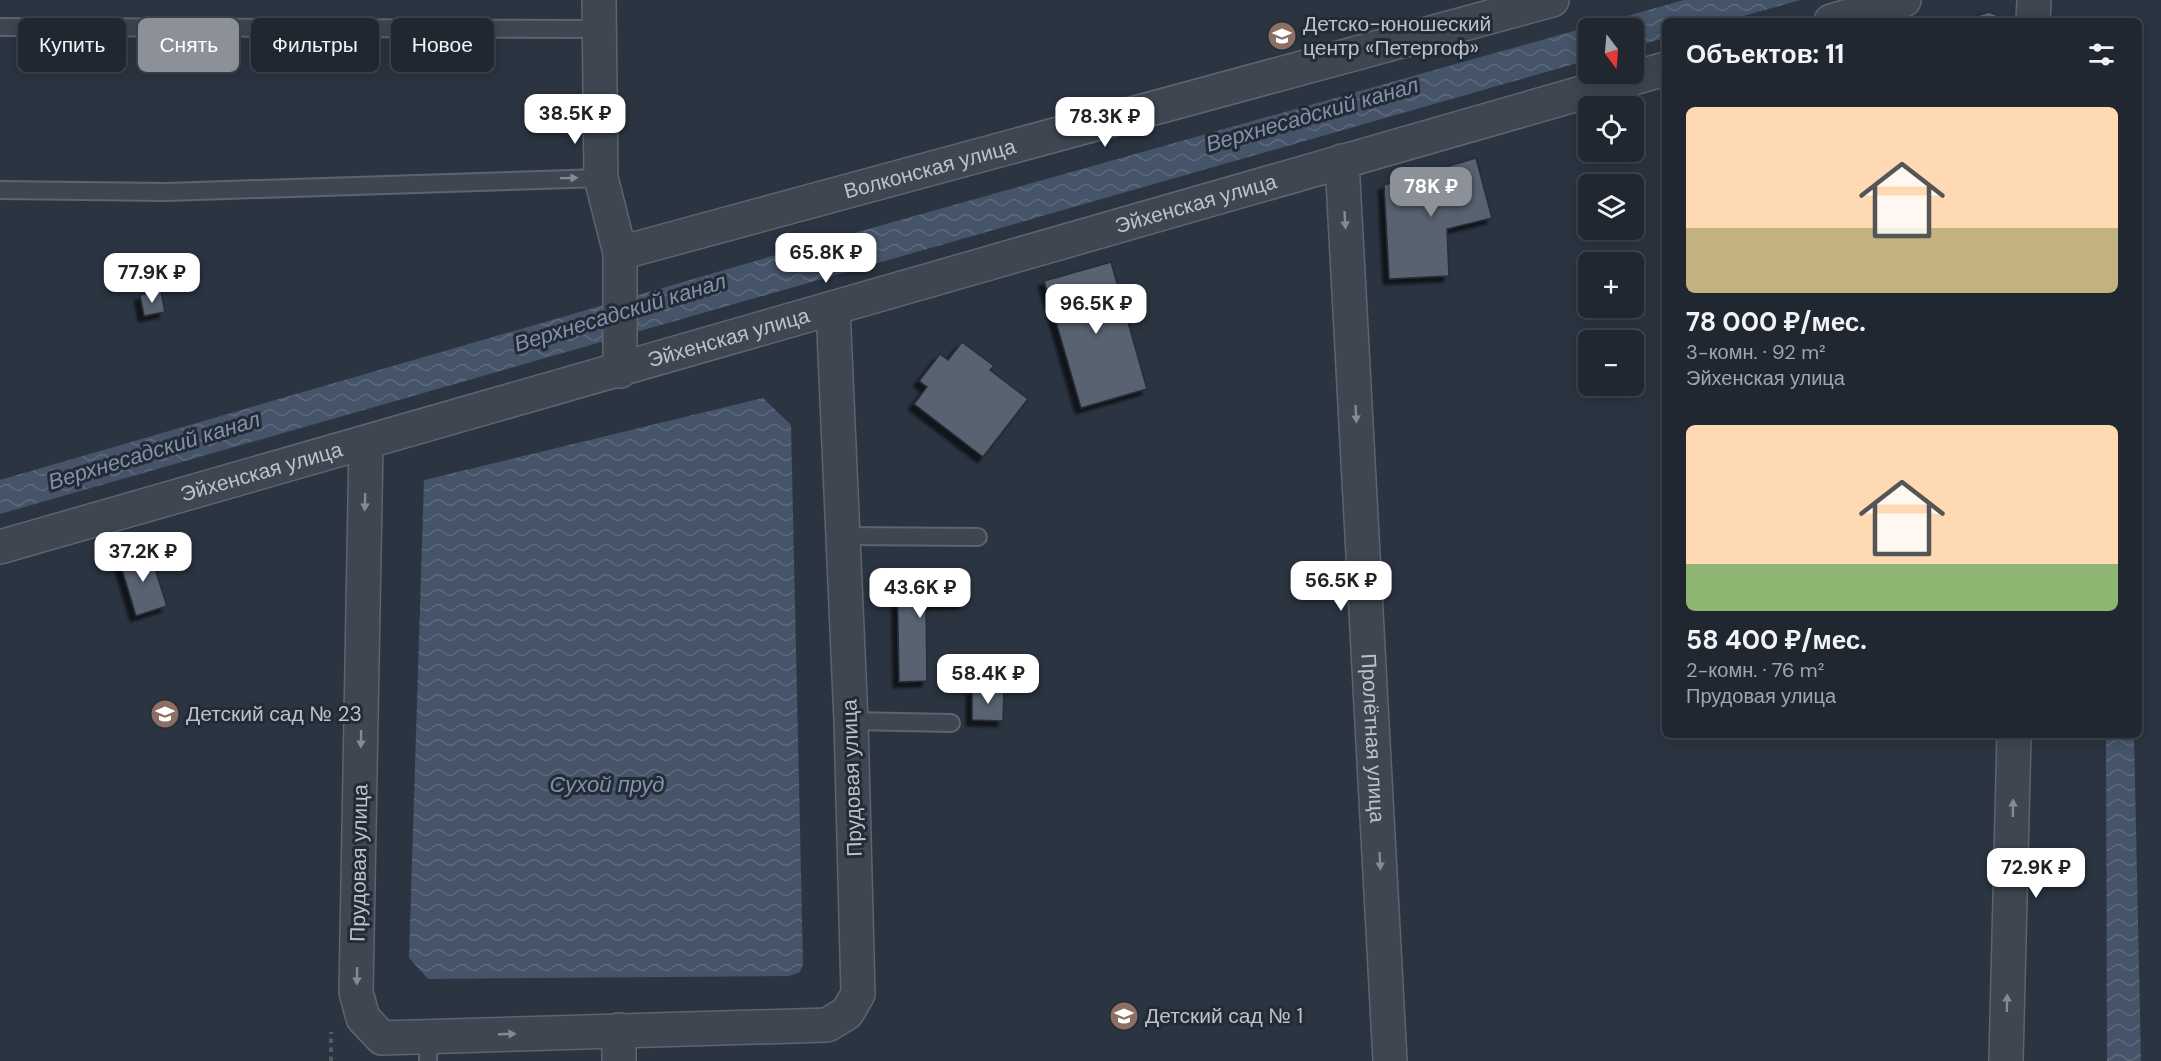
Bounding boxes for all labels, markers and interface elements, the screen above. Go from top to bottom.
place label: Детско-юношеский центр «Петергоф» [1303,10,1491,62]
chip: Купить [18,18,126,72]
chip: Снять [138,18,239,72]
chip: Фильтры [251,18,379,72]
chip: Новое [391,18,494,72]
north arrow [1578,18,1644,84]
map controls [1578,18,1644,396]
school or university icon: Детско-юношеский центр «Петергоф» [1266,20,1298,52]
text: Объектов: 11 [1686,37,1844,71]
icon: filters [2085,38,2118,71]
water label: Верхнесадский канал [1202,70,1422,159]
pin: 38.5K ₽ [520,94,630,145]
button: locate [1578,96,1644,162]
pin: 78.3K ₽ [1050,97,1160,148]
text: 38.5K ₽ [538,100,612,126]
text: 78.3K ₽ [1069,103,1141,129]
street label: Волконская улица [841,132,1019,206]
icon: home [1848,146,1956,254]
street label: Эйхенская улица [1112,167,1280,240]
pin: 78K ₽ [1389,167,1473,218]
text: 78K ₽ [1404,173,1458,199]
one-way arrow [560,174,579,183]
button: layers [1578,174,1644,240]
one-way arrow [1341,210,1350,229]
pin: 65.8K ₽ [771,233,881,284]
text: 65.8K ₽ [789,239,863,265]
button: + [1578,252,1644,318]
pin: 77.9K ₽ [97,253,207,304]
text: 77.9K ₽ [118,259,186,285]
water label: Верхнесадский канал [511,266,730,359]
pin: 96.5K ₽ [1041,284,1151,335]
text: 96.5K ₽ [1059,290,1133,316]
street label: Эйхенская улица [644,301,813,374]
text: 78 000 ₽/мес. [1686,305,1866,339]
button: − [1578,330,1644,396]
text: 3-комн. · 92 m² [1686,339,1826,365]
text: Эйхенская улица [1686,365,1845,391]
water label: Верхнесадский канал [45,404,264,497]
one-way arrow [1351,405,1360,424]
street label: Эйхенская улица [177,435,346,508]
icon: home [1848,464,1956,572]
one-way arrow [360,493,369,512]
pin: 37.2K ₽ [88,532,198,583]
text: 37.2K ₽ [109,538,177,564]
pin: 56.5K ₽ [1286,561,1396,612]
text: 56.5K ₽ [1305,567,1377,593]
pin: 43.6K ₽ [865,568,975,619]
text: 43.6K ₽ [883,574,957,600]
text: 58 400 ₽/мес. [1686,623,1867,657]
street label: Пролётная улица [1354,653,1391,824]
pin: 58.4K ₽ [933,654,1043,705]
text: 2-комн. · 76 m² [1686,657,1824,683]
text: 58.4K ₽ [951,660,1025,686]
text: Прудовая улица [1686,683,1836,709]
school or university icon: Детский сад № 23 [149,698,181,730]
street label: Прудовая улица [835,698,869,857]
place label: Детский сад № 23 [186,700,362,728]
one-way arrow [356,730,365,749]
water label: Сухой пруд [550,770,664,799]
street label: Прудовая улица [344,784,374,942]
one-way arrow [2008,798,2017,817]
pin: 72.9K ₽ [1981,848,2091,899]
one-way arrow [1375,851,1384,870]
text: 72.9K ₽ [2001,854,2071,880]
one-way arrow [352,966,361,985]
one-way arrow [2003,993,2012,1012]
school or university icon: Детский сад № 1 [1108,1000,1140,1032]
place label: Детский сад № 1 [1145,1002,1303,1030]
one-way arrow [497,1030,516,1039]

